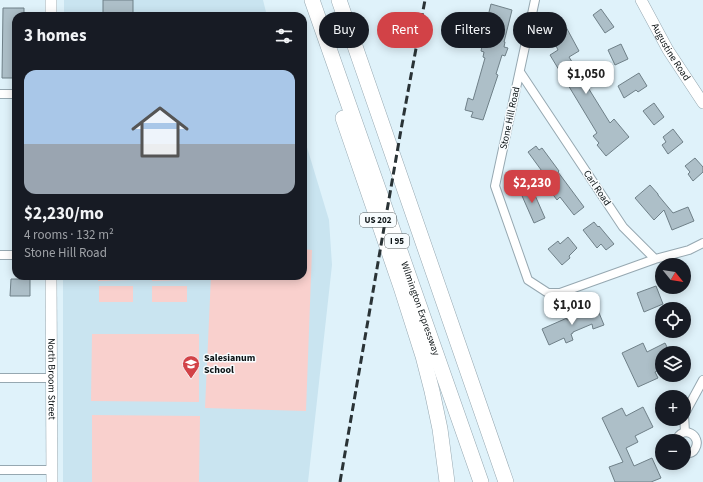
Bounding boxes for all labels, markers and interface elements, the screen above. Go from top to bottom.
chip: Buy [319,12,369,48]
chip: Rent [377,12,433,48]
chip: Filters [441,12,505,48]
chip: New [513,12,567,48]
street label: Augustine Road [648,21,694,84]
text: 3 homes [24,24,86,48]
icon: filters [273,25,295,47]
pin: $1,050 [553,61,619,95]
text: $1,050 [567,65,605,83]
street label: Stone Hill Road [497,85,523,151]
icon: home [124,96,196,168]
street label: Carl Road [580,167,614,209]
pin: $2,230 [499,170,565,204]
text: $2,230 [513,174,551,192]
text: $2,230/mo [24,202,104,226]
road number: US 202 [360,213,396,227]
text: 4 rooms · 132 m² [24,226,114,244]
road number: I 95 [385,234,409,248]
text: Stone Hill Road [24,244,107,262]
north arrow [655,258,691,294]
map controls [655,258,691,470]
street label: Wilmington Expressway [397,260,443,358]
pin: $1,010 [539,292,605,326]
text: $1,010 [553,296,591,314]
button: locate [655,302,691,338]
street label: North Broom Street [44,338,59,421]
button: layers [655,346,691,382]
place label: Salesianum School [204,351,255,377]
school or university icon: Salesianum School [181,354,201,379]
button: + [655,390,691,426]
button: − [655,434,691,470]

